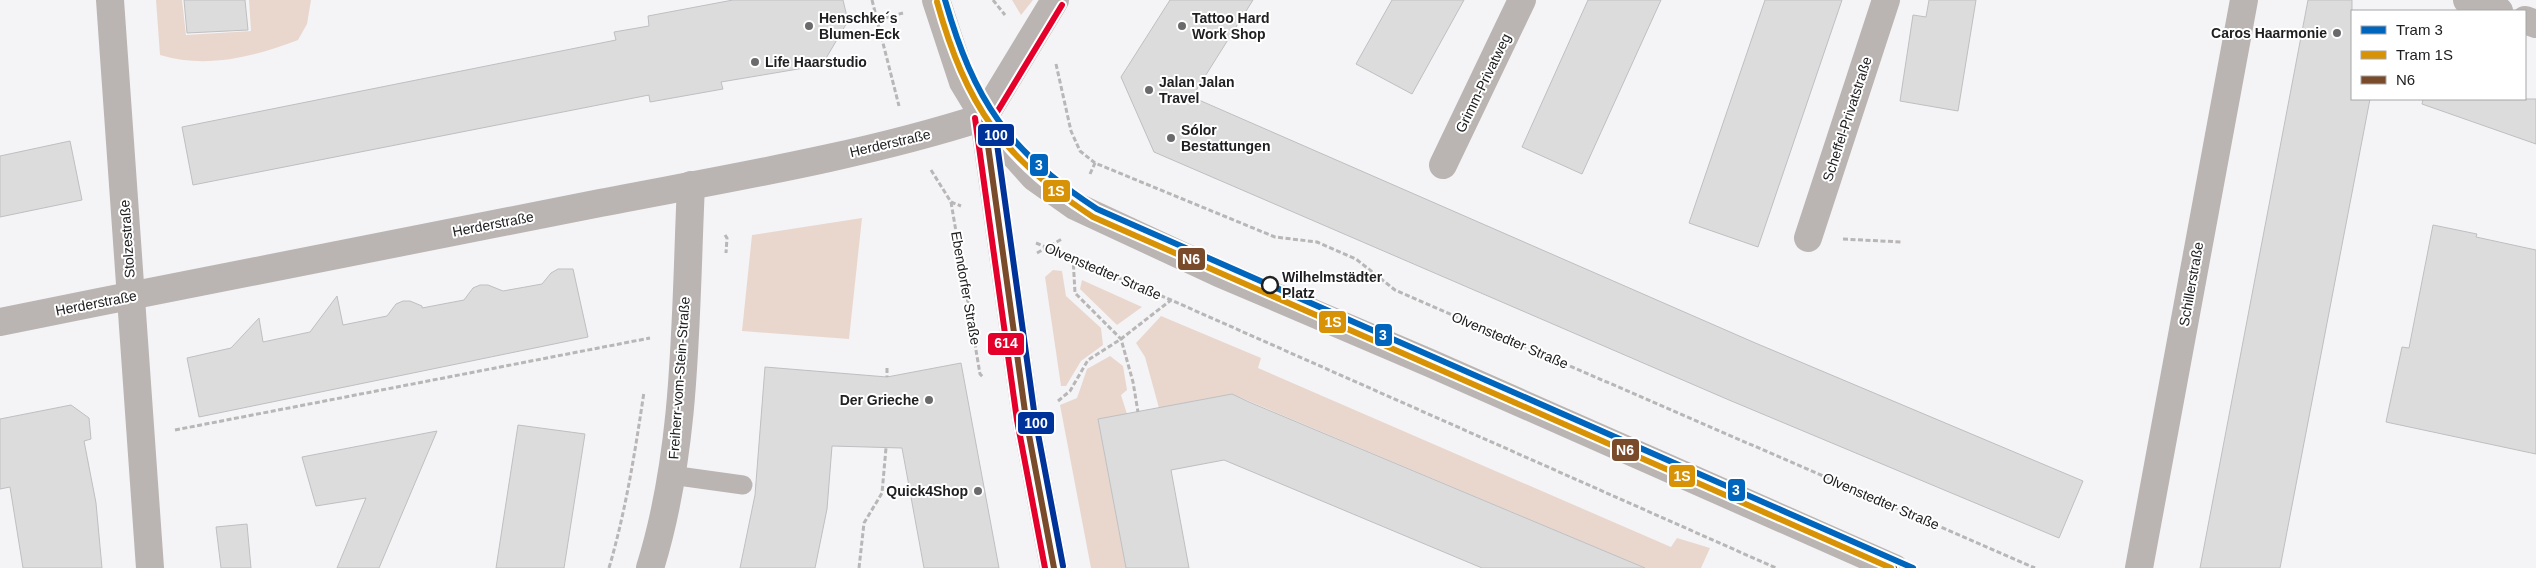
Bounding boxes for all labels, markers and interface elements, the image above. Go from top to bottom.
place label: Henschke´s Blumen-Eck [819,10,900,42]
place label: Tattoo Hard Work Shop [1192,10,1270,42]
legend [2351,10,2526,100]
marker: Henschke´s Blumen-Eck [803,20,815,32]
marker: Tattoo Hard Work Shop [1176,20,1188,32]
text: Tram 3 [2396,21,2443,38]
place label: Caros Haarmonie [2211,25,2327,41]
marker: Caros Haarmonie [2331,27,2343,39]
street label: Grimm-Privatweg [1452,31,1514,135]
text: Tram 1S [2396,46,2453,63]
place label: Life Haarstudio [765,54,867,70]
street label: Scheffel-Privatstraße [1819,54,1875,184]
marker: Life Haarstudio [749,56,761,68]
text: N6 [2396,71,2415,88]
place label: Jalan Jalan Travel [1159,74,1235,106]
marker: Jalan Jalan Travel [1143,84,1155,96]
place label: Sólor Bestattungen [1181,122,1270,154]
line badge: 100 [977,123,1015,147]
street label: Herderstraße [848,126,932,160]
text: 100 [984,127,1008,143]
marker: Sólor Bestattungen [1165,132,1177,144]
line badge: 3 [1029,153,1049,177]
text: 3 [1035,157,1043,173]
line badge: 1S [1042,179,1071,203]
text: 1S [1047,183,1065,199]
street label: Stolzestraße [116,199,138,279]
street label: Herderstraße [451,208,535,240]
street label: Ebendorfer Straße [948,230,984,346]
street label: Olvenstedter Straße [1042,239,1164,303]
street label: Schillerstraße [2176,240,2206,328]
line badge: N6 [1177,247,1206,271]
text: N6 [1182,251,1200,267]
place label: Wilhelmstädter Platz [1282,269,1383,301]
marker: Wilhelmstädter Platz [1261,276,1279,294]
street label: Herderstraße [54,287,138,319]
street label: Freiherr-vom-Stein-Straße [665,296,693,460]
street label: Olvenstedter Straße [1449,308,1571,372]
line badge: 1S [1318,310,1347,334]
text: 1S [1324,314,1342,330]
line badge: 3 [1374,323,1393,347]
text: 3 [1379,327,1387,343]
line badge: 614 [987,332,1025,356]
text: 614 [994,335,1018,351]
place label: Der Grieche [840,392,919,408]
marker: Der Grieche [923,394,935,406]
line badge: 100 [1017,411,1055,435]
text: 100 [1024,415,1048,431]
line badge: N6 [1611,438,1640,462]
text: N6 [1616,442,1634,458]
line badge: 1S [1668,464,1696,488]
text: 1S [1673,468,1691,484]
street label: Olvenstedter Straße [1820,469,1942,533]
line badge: 3 [1727,478,1746,502]
text: 3 [1732,482,1740,498]
place label: Quick4Shop [886,483,968,499]
marker: Quick4Shop [972,485,984,497]

